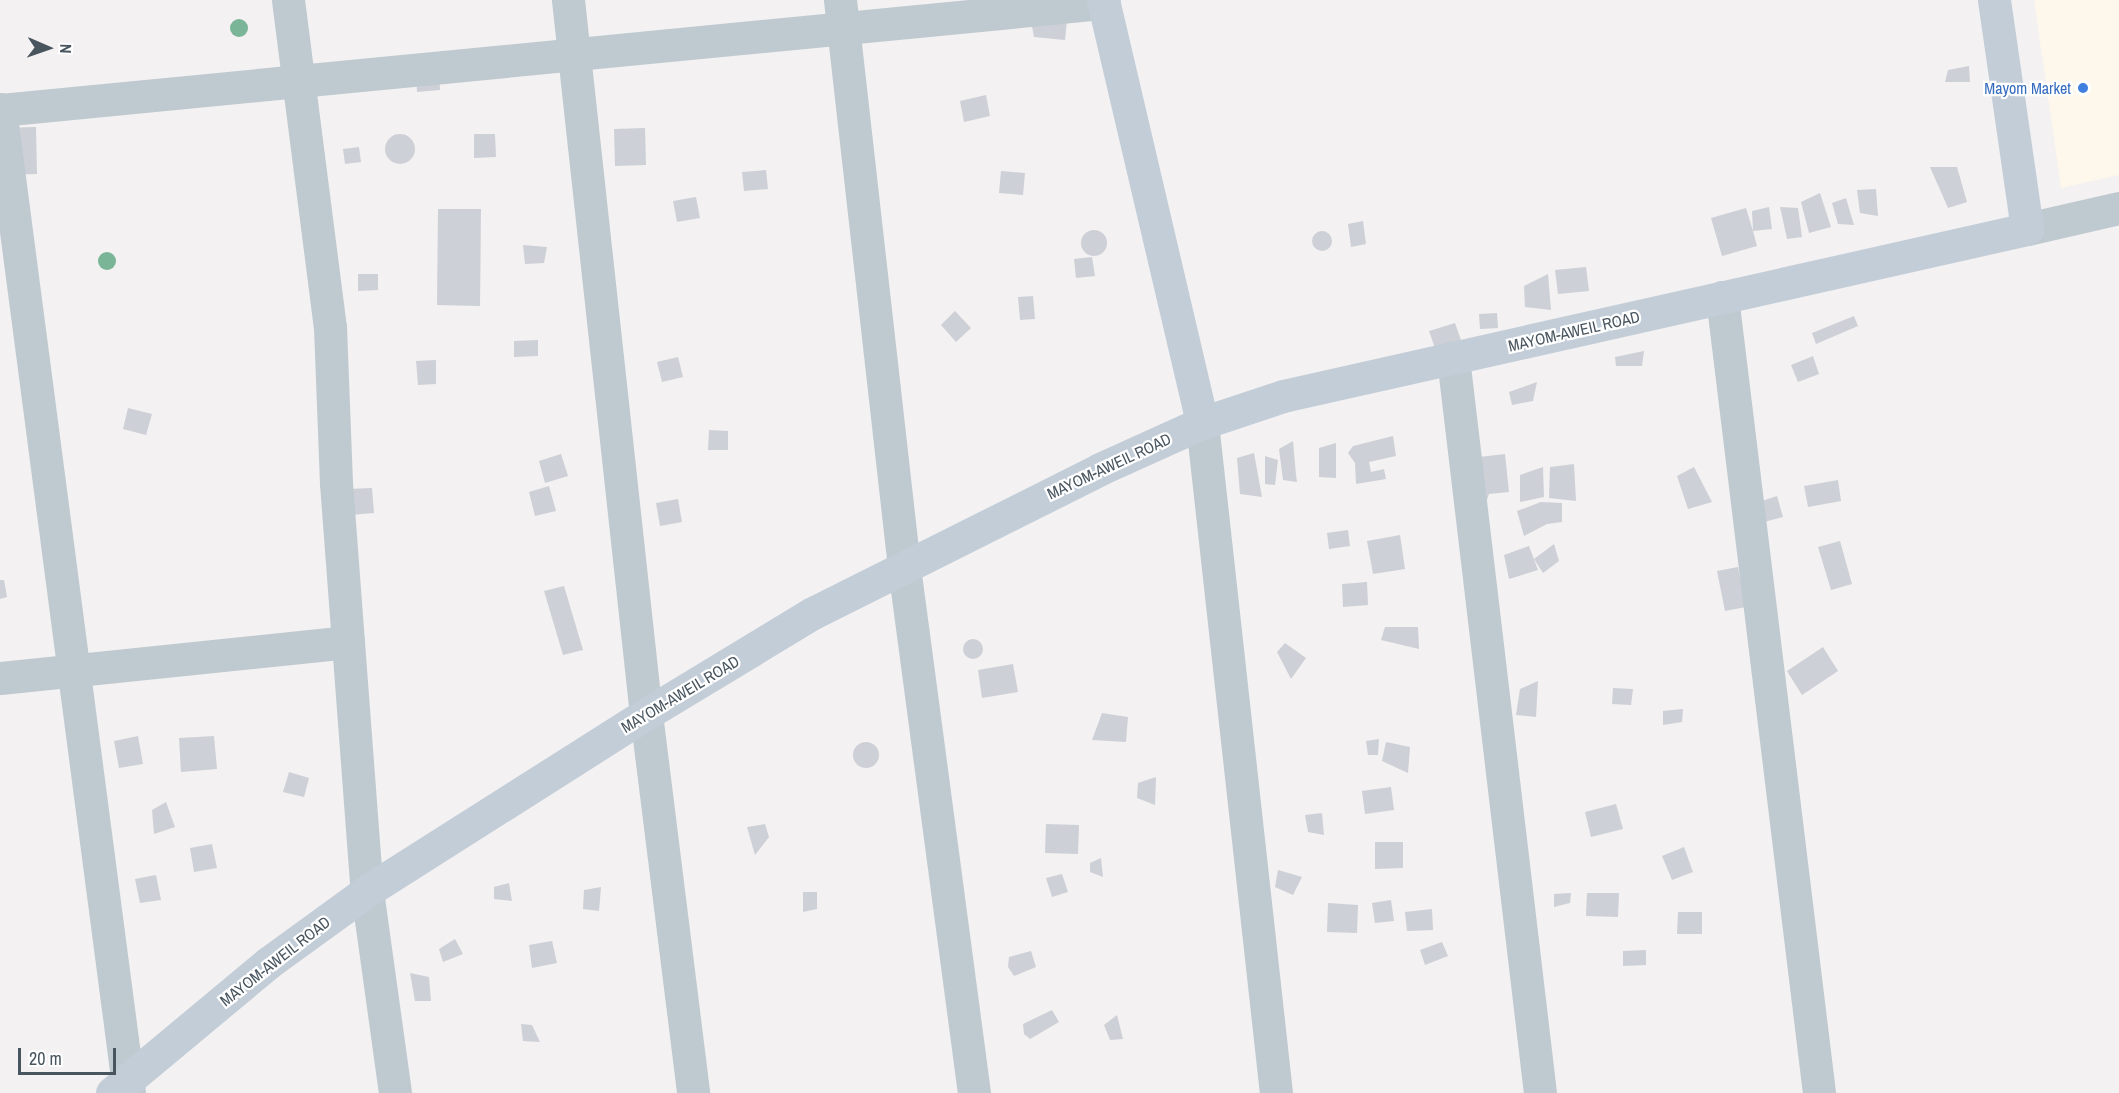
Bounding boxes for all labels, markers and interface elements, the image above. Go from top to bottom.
north arrow [18,18,78,78]
text: N [55,43,77,54]
place label: Mayom Market [1984,78,2071,98]
marker: Mayom Market [2076,81,2090,95]
street label: MAYOM-AWEIL ROAD [1506,306,1642,356]
street label: MAYOM-AWEIL ROAD [1044,429,1174,503]
street label: MAYOM-AWEIL ROAD [617,651,743,737]
street label: MAYOM-AWEIL ROAD [216,912,334,1010]
scale bar [21,1036,118,1074]
text: 20 m [29,1046,62,1071]

